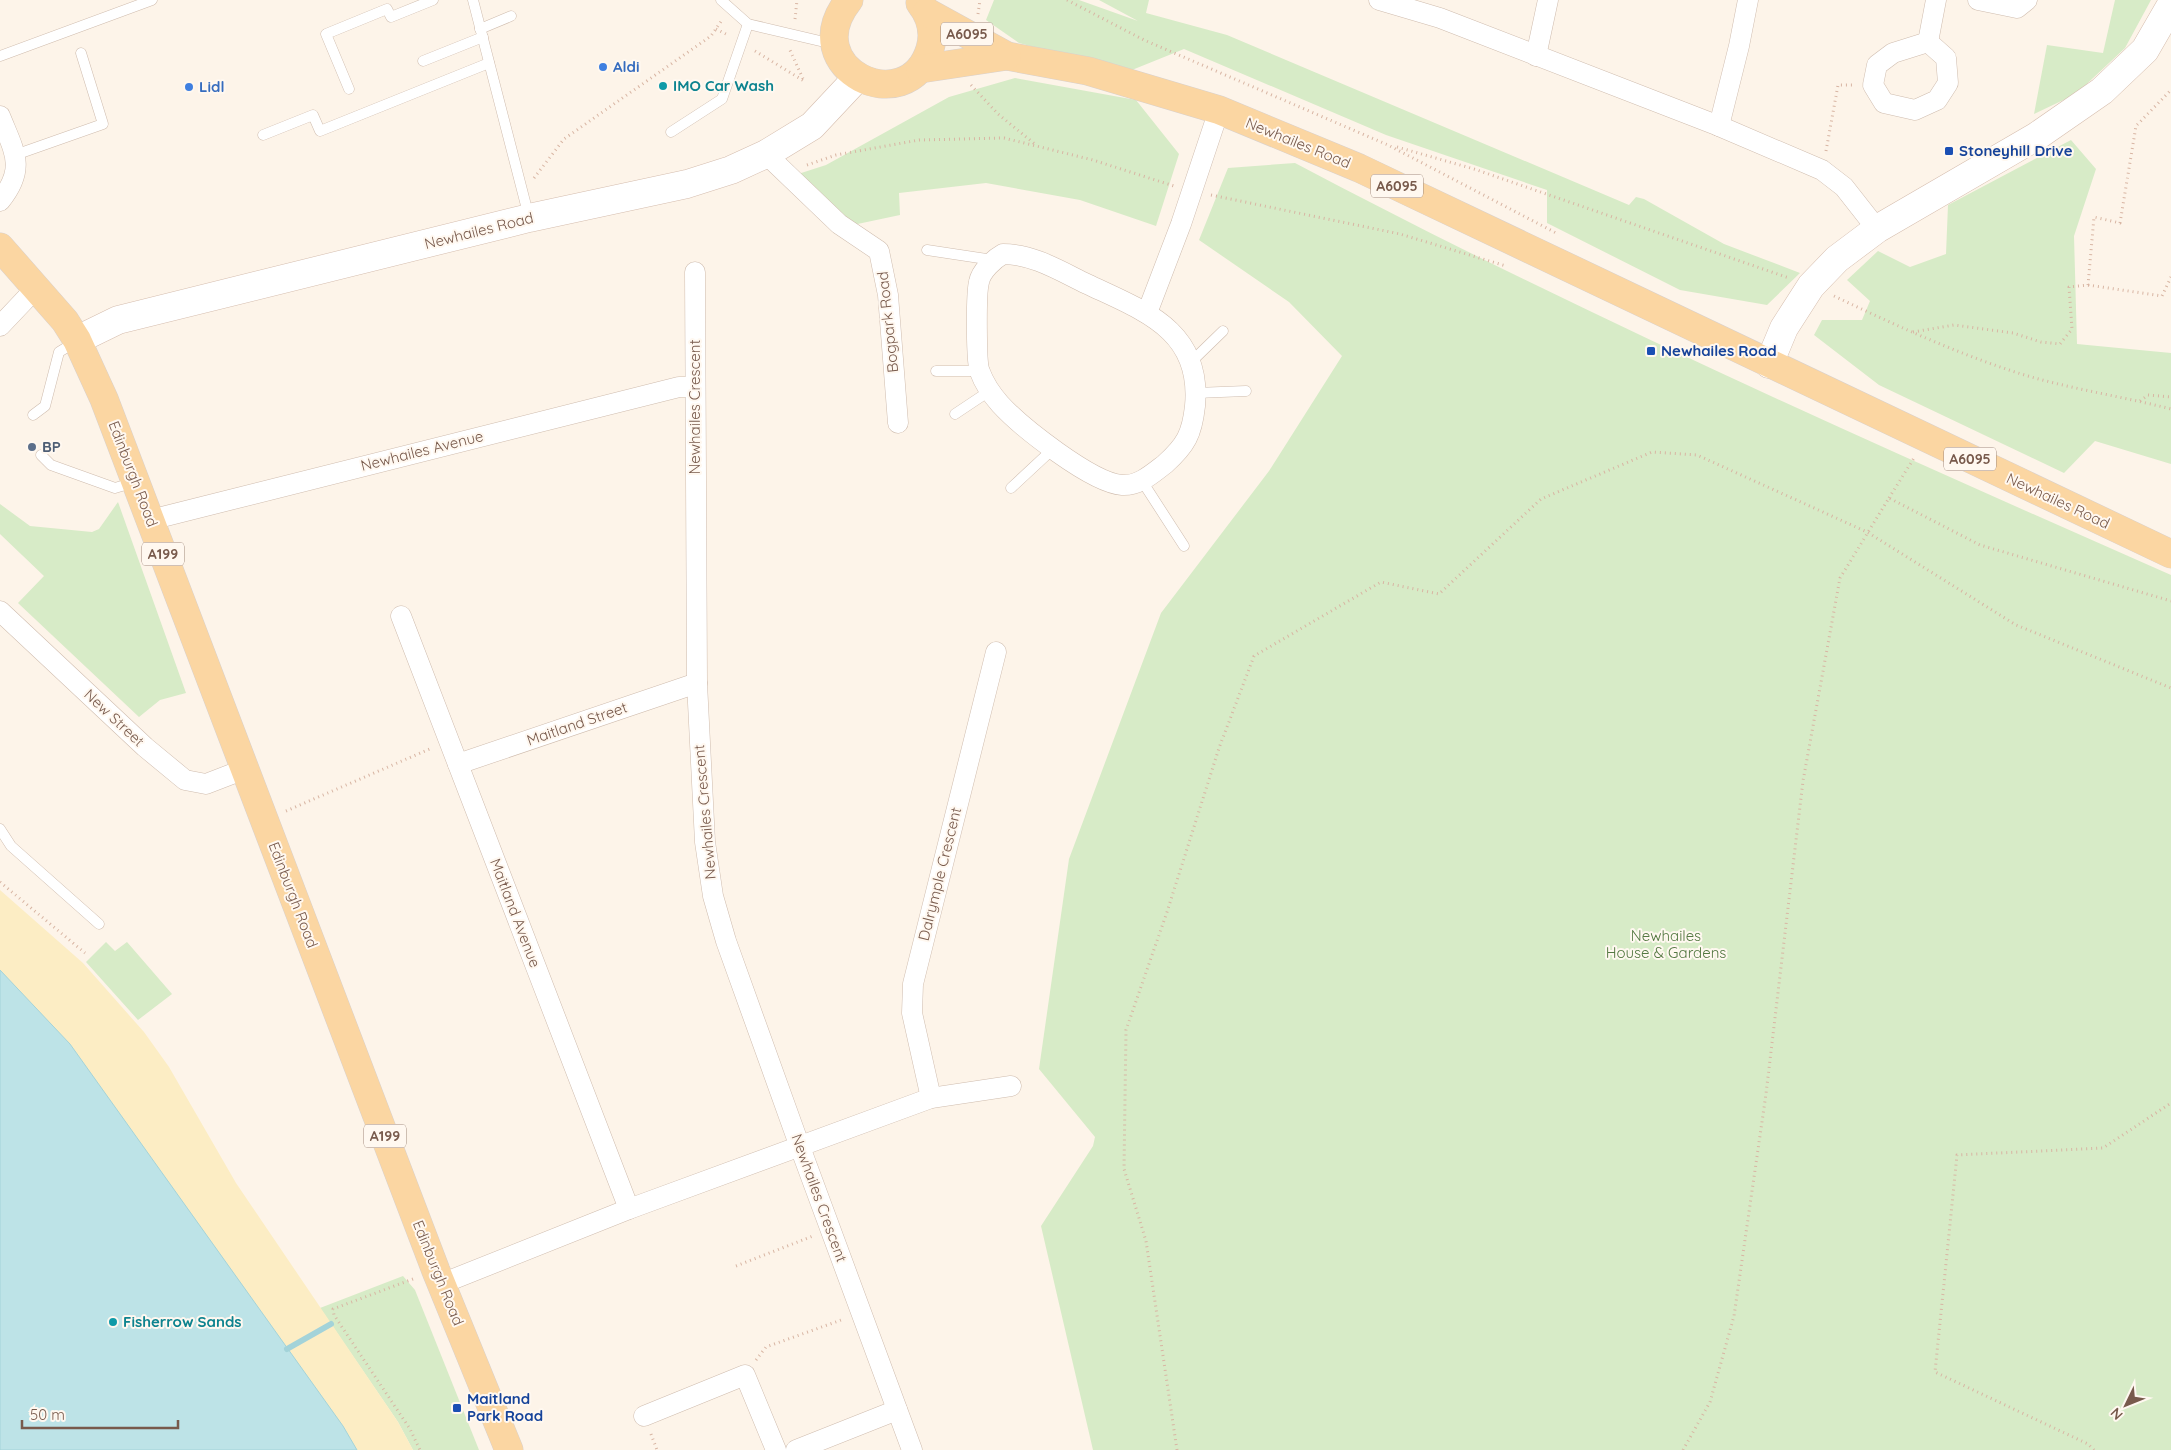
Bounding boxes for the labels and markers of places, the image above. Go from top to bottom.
place label: Aldi [613,57,639,76]
marker: Aldi [597,61,609,73]
place label: IMO Car Wash [673,76,774,95]
place label: Lidl [199,77,224,96]
marker: IMO Car Wash [657,80,669,92]
marker: Lidl [183,81,195,93]
place label: Stoneyhill Drive [1959,141,2073,160]
marker: Stoneyhill Drive [1943,145,1955,157]
place label: Newhailes Road [1661,341,1777,360]
marker: Newhailes Road [1645,345,1657,357]
place label: BP [42,437,61,456]
marker: BP [26,441,38,453]
place label: Fisherrow Sands [123,1312,242,1331]
marker: Fisherrow Sands [107,1316,119,1328]
place label: Maitland Park Road [467,1389,543,1425]
marker: Maitland Park Road [451,1402,463,1414]

